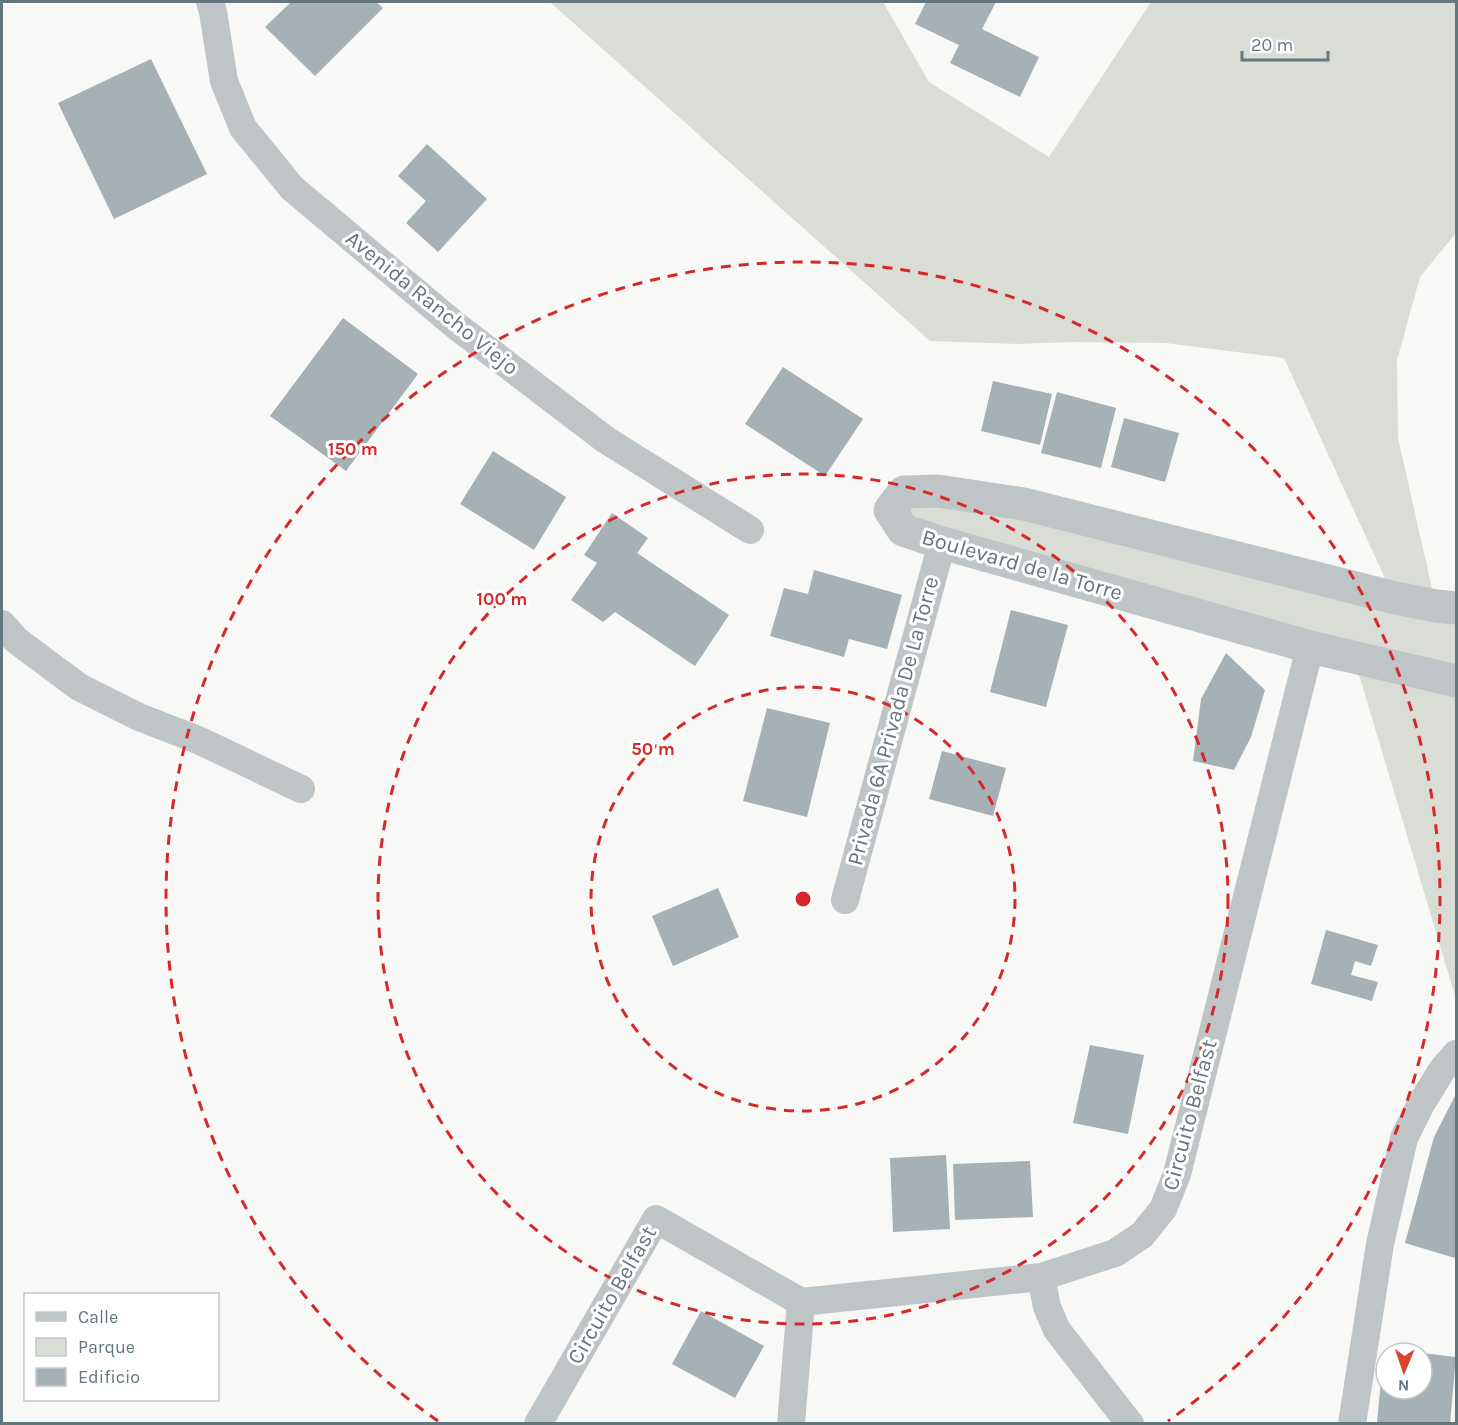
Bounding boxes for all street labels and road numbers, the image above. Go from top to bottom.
street label: Avenida Rancho Viejo [340,225,524,381]
street label: Boulevard de la Torre [919,524,1125,606]
street label: Privada 6A Privada De La Torre [842,574,944,868]
street label: Circuito Belfast [1157,1037,1223,1193]
street label: Circuito Belfast [562,1221,662,1369]

